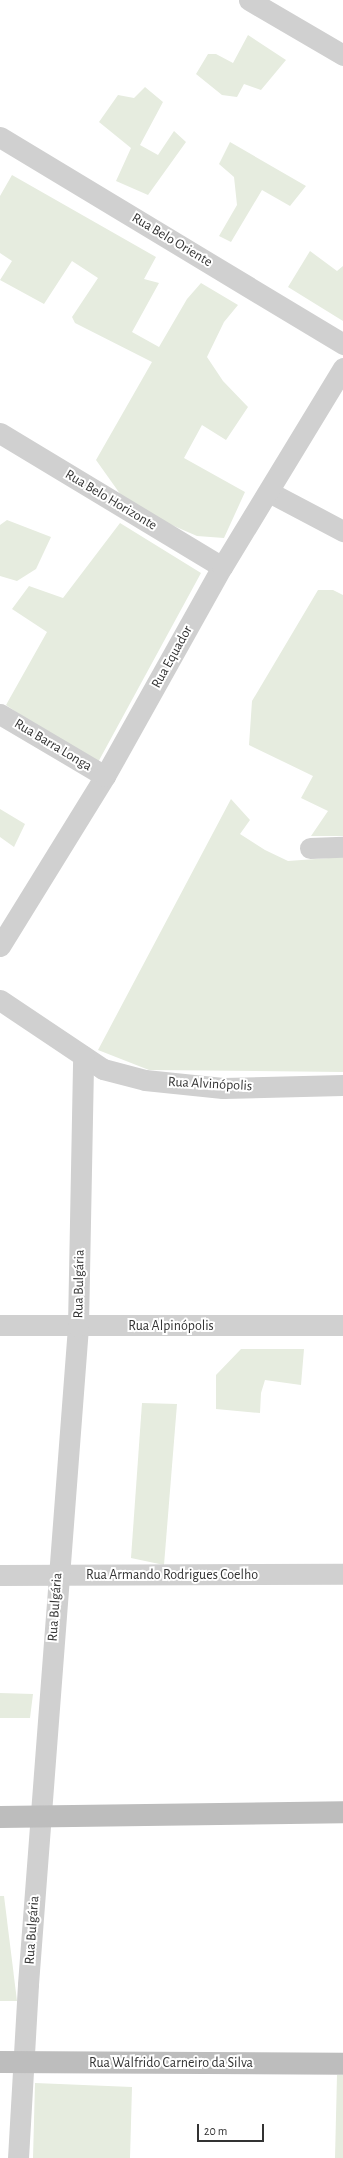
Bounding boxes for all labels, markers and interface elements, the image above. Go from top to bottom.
street label: Rua Belo Oriente [129,209,215,271]
street label: Rua Belo Horizonte [62,466,160,534]
street label: Rua Equador [148,623,196,691]
street label: Rua Barra Longa [11,715,95,775]
street label: Rua Alvinópolis [167,1073,253,1095]
street label: Rua Bulgária [70,1249,88,1319]
street label: Rua Alpinópolis [128,1318,214,1334]
street label: Rua Armando Rodrigues Coelho [86,1567,258,1583]
street label: Rua Bulgária [44,1572,66,1642]
street label: Rua Bulgária [21,1895,43,1965]
street label: Rua Walfrido Carneiro da Silva [89,2055,253,2071]
scale bar [199,2116,266,2142]
text: 20 m [204,2125,227,2137]

